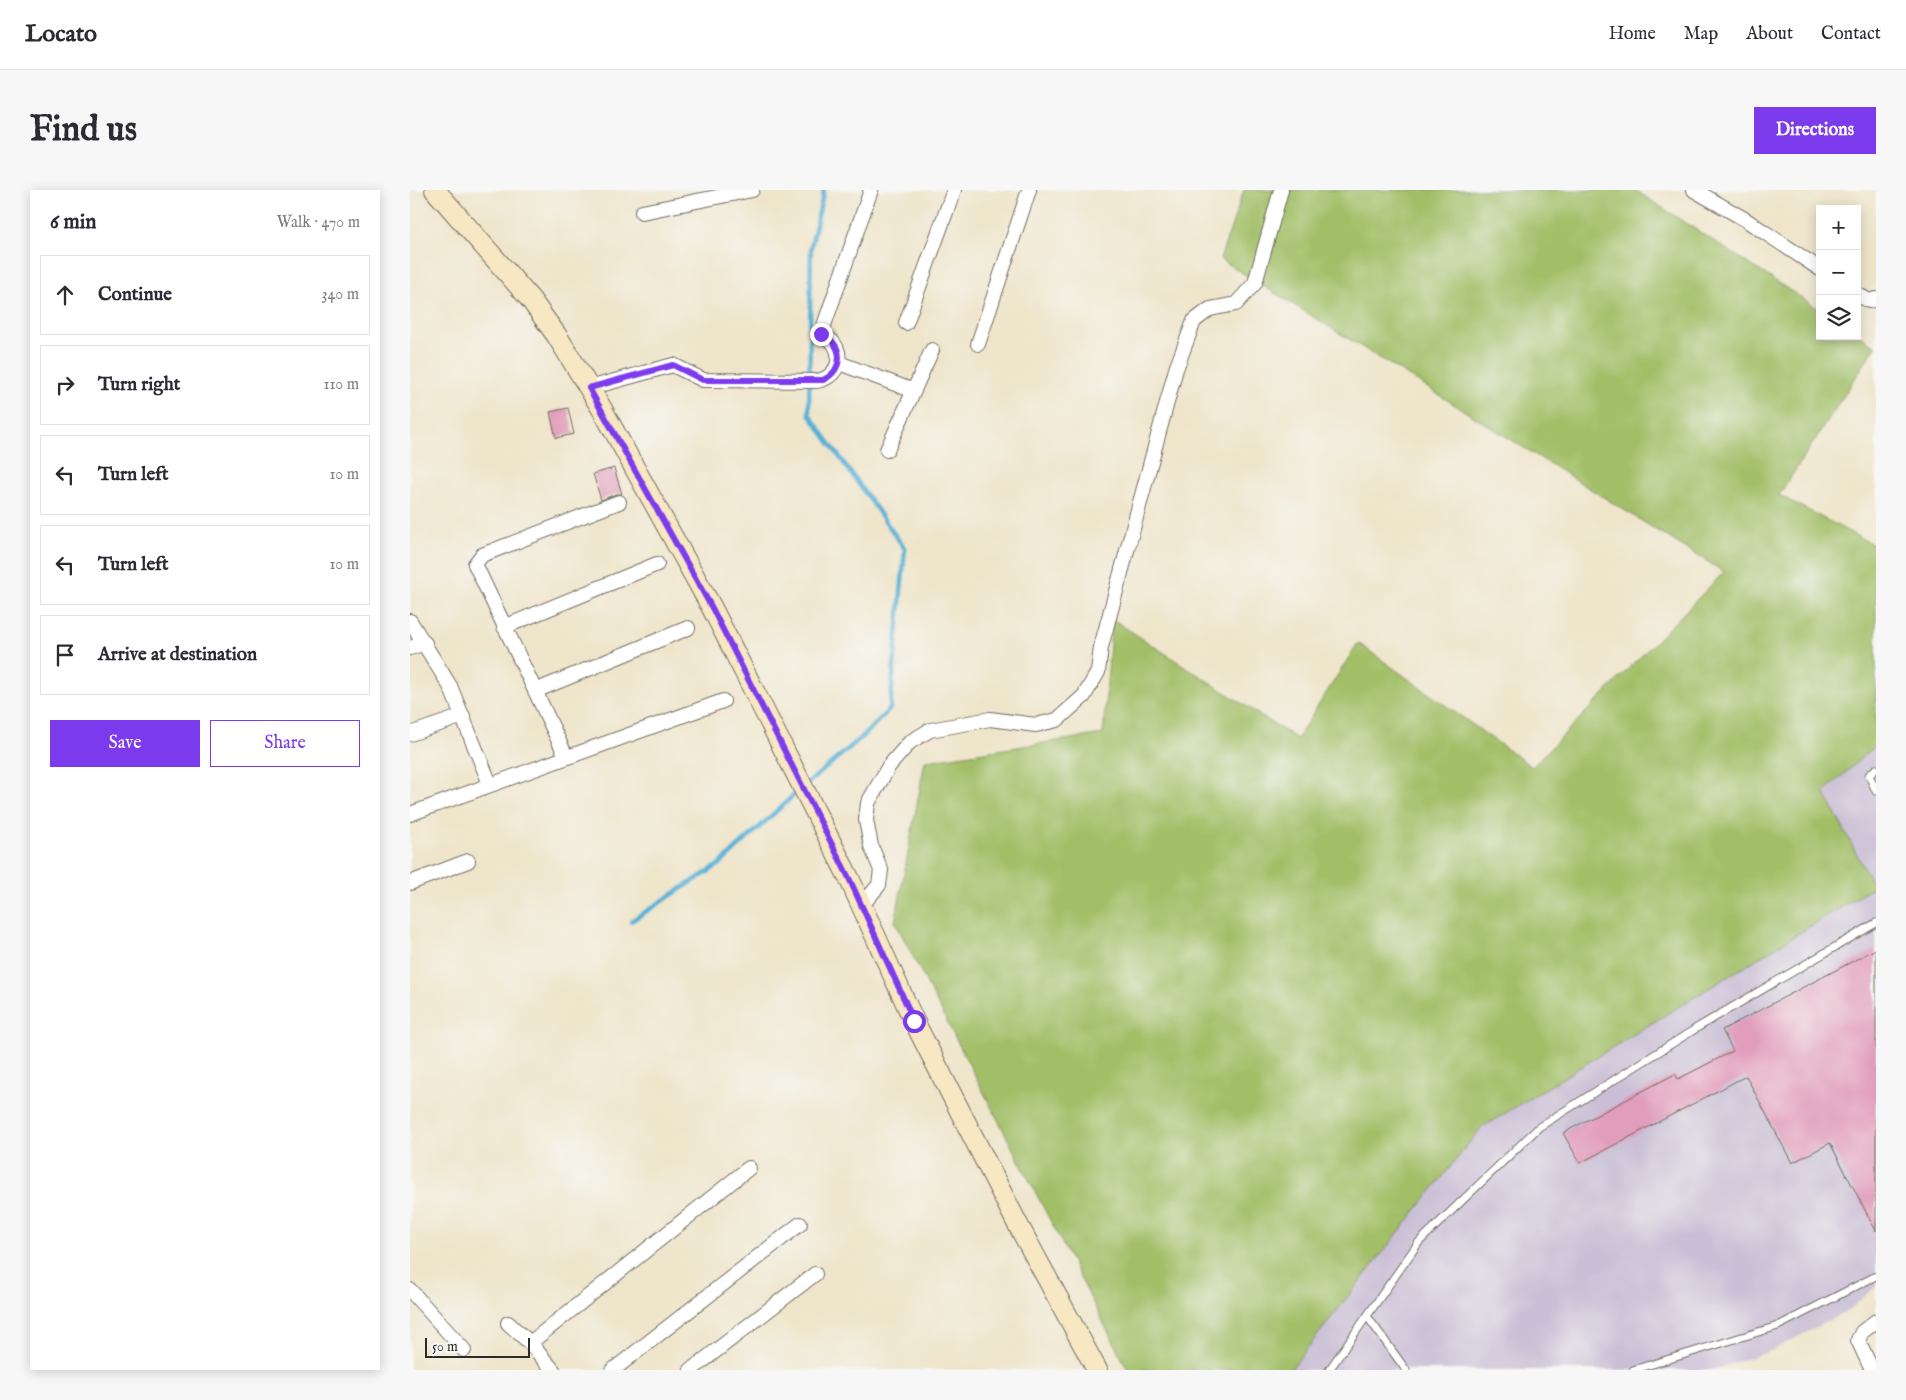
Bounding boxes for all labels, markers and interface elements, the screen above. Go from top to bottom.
text: Locato [25,19,97,50]
text: Home [1609,23,1656,46]
text: Map [1684,23,1718,46]
text: About [1746,23,1793,46]
text: Contact [1821,23,1881,46]
button: Directions [1754,107,1876,154]
text: Find us [30,108,137,153]
map controls [1816,205,1861,340]
button: + [1816,205,1861,250]
text: 6 min [50,209,96,236]
text: Walk · 470 m [277,213,360,233]
button: − [1816,250,1861,295]
icon: ahead [51,281,79,309]
text: Continue [98,283,172,307]
text: 340 m [321,285,359,305]
button: layers [1816,295,1861,340]
route end [810,323,833,346]
icon: right [51,371,79,399]
text: Turn right [98,373,180,397]
text: 110 m [323,375,359,395]
icon: left [51,461,79,489]
text: Turn left [98,463,169,487]
text: 10 m [329,465,359,485]
icon: left [51,551,79,579]
text: Turn left [98,553,169,577]
text: 10 m [329,555,359,575]
icon: arrive [51,641,79,669]
text: Arrive at destination [98,643,257,667]
button: Save [50,720,200,767]
button: Share [210,720,360,767]
route start [903,1010,926,1033]
scale bar [425,1335,530,1358]
text: 50 m [432,1338,458,1356]

